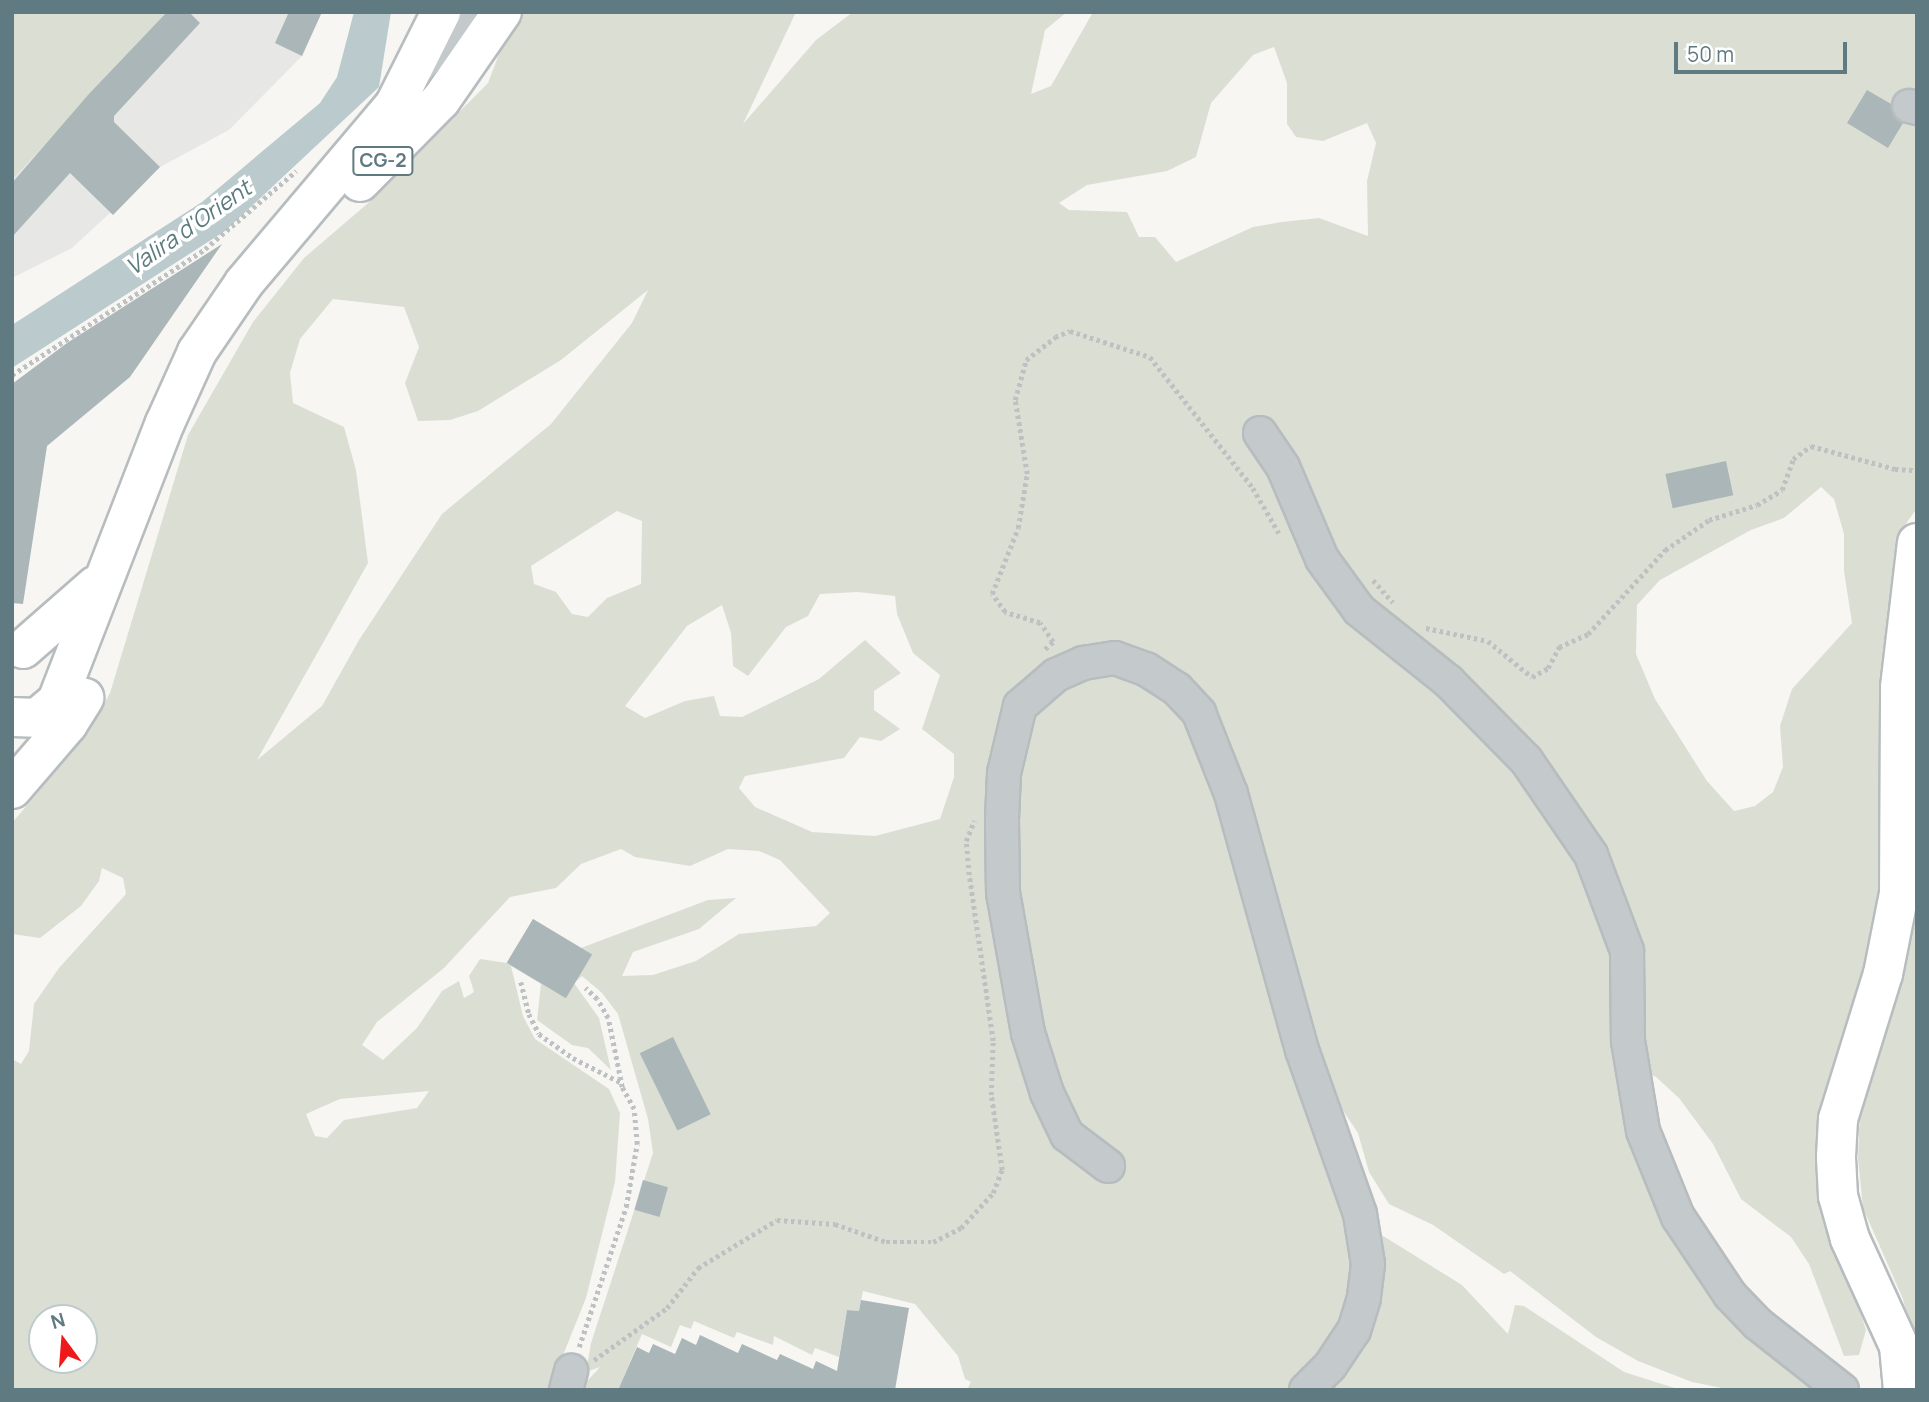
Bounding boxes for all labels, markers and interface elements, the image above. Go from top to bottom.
scale bar [1677,28,1850,72]
text: 50 m [1687,40,1734,68]
road number: CG-2 [352,146,414,176]
water label: Valira d'Orient [120,174,256,280]
north arrow [28,1304,98,1374]
text: N [48,1306,68,1335]

